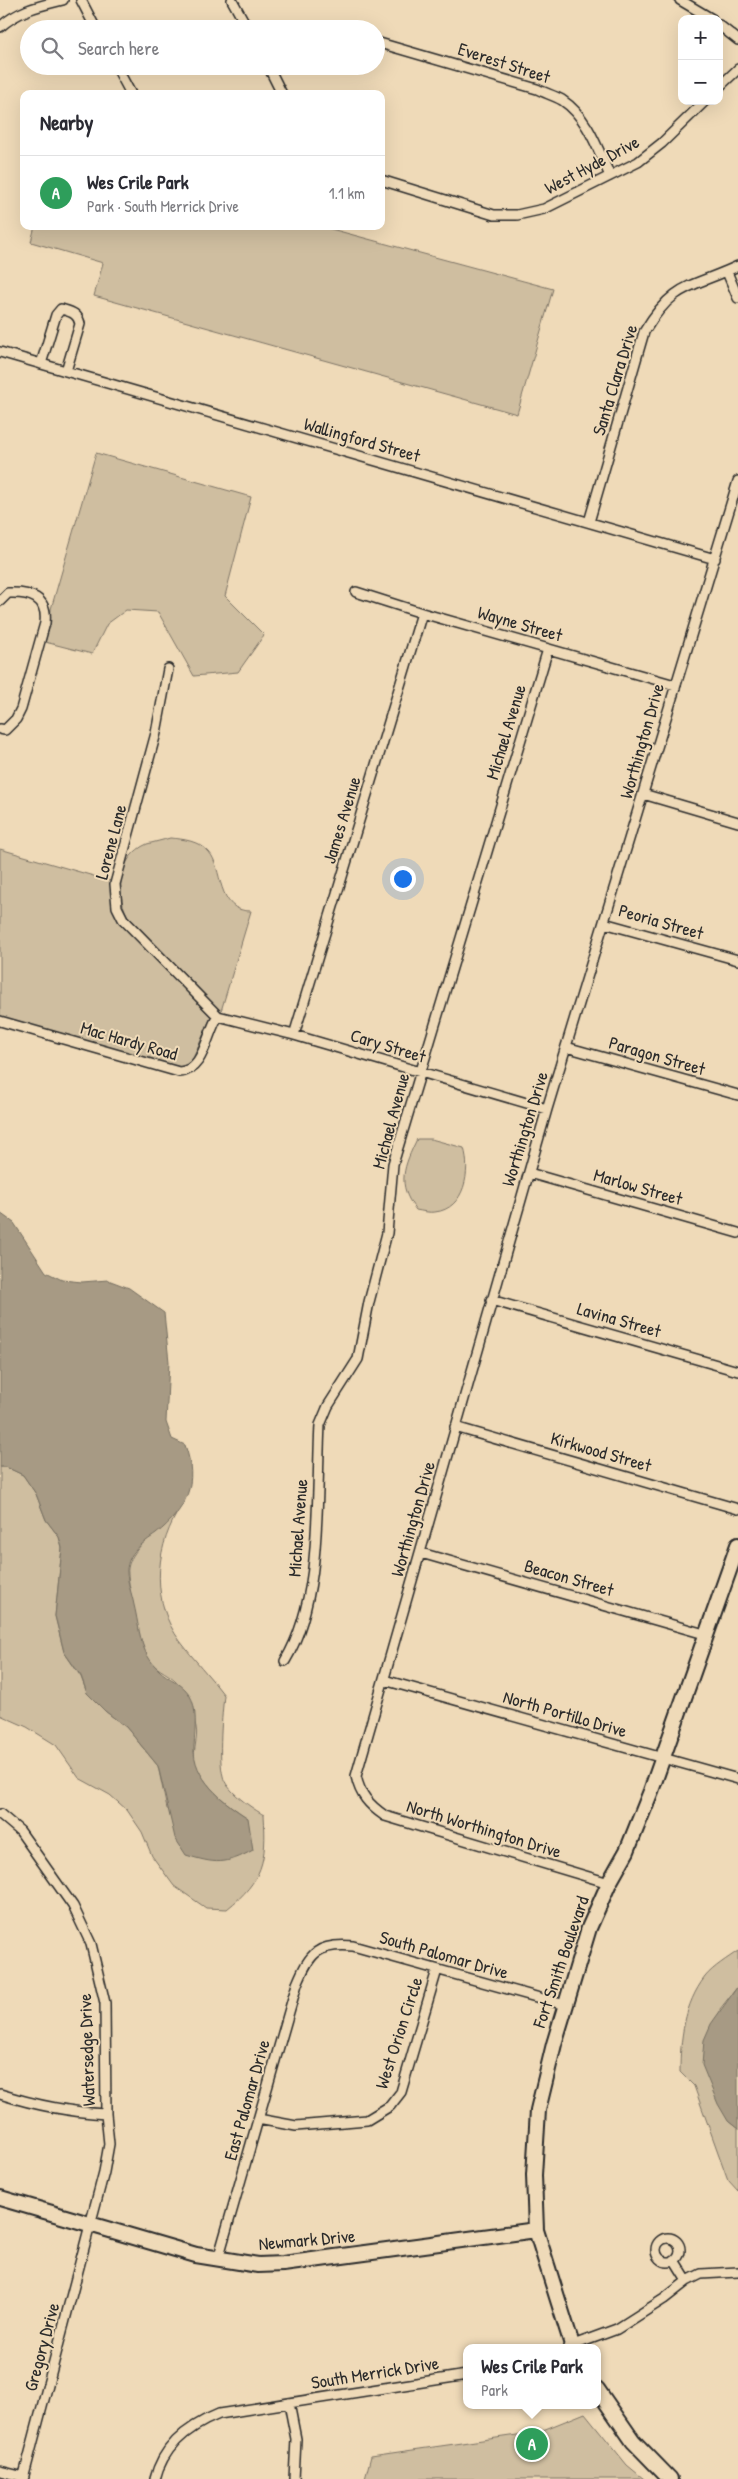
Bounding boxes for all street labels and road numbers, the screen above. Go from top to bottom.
street label: Everest Street [455,36,554,89]
street label: West Hyde Drive [540,129,643,200]
street label: Santa Clara Drive [586,321,643,438]
street label: Wallingford Street [301,411,424,468]
street label: Wayne Street [475,599,566,648]
street label: Worthington Drive [613,680,670,801]
street label: Michael Avenue [479,681,532,782]
street label: James Avenue [316,773,367,866]
street label: Lorene Lane [89,802,132,882]
street label: Peoria Street [616,897,707,946]
street label: Mac Hardy Road [78,1015,180,1066]
street label: Cary Street [347,1022,430,1069]
street label: Paragon Street [606,1030,709,1081]
street label: Worthington Drive [495,1068,554,1189]
street label: Michael Avenue [366,1070,415,1171]
street label: Marlow Street [591,1162,686,1211]
street label: Lavina Street [574,1296,665,1344]
street label: Kirkwood Street [548,1425,655,1478]
street label: Worthington Drive [384,1458,441,1579]
street label: Michael Avenue [282,1478,313,1578]
street label: Beacon Street [522,1553,617,1602]
street label: North Portillo Drive [500,1684,630,1743]
street label: North Worthington Drive [404,1793,565,1864]
street label: Fort Smith Boulevard [526,1893,595,2032]
street label: South Palomar Drive [377,1924,511,1985]
street label: West Orion Circle [369,1974,428,2092]
street label: Watersedge Drive [72,1993,101,2107]
street label: East Palomar Drive [217,2037,276,2163]
street label: Newmark Drive [258,2223,356,2256]
street label: Gregory Drive [18,2300,65,2394]
street label: South Merrick Drive [309,2350,441,2395]

